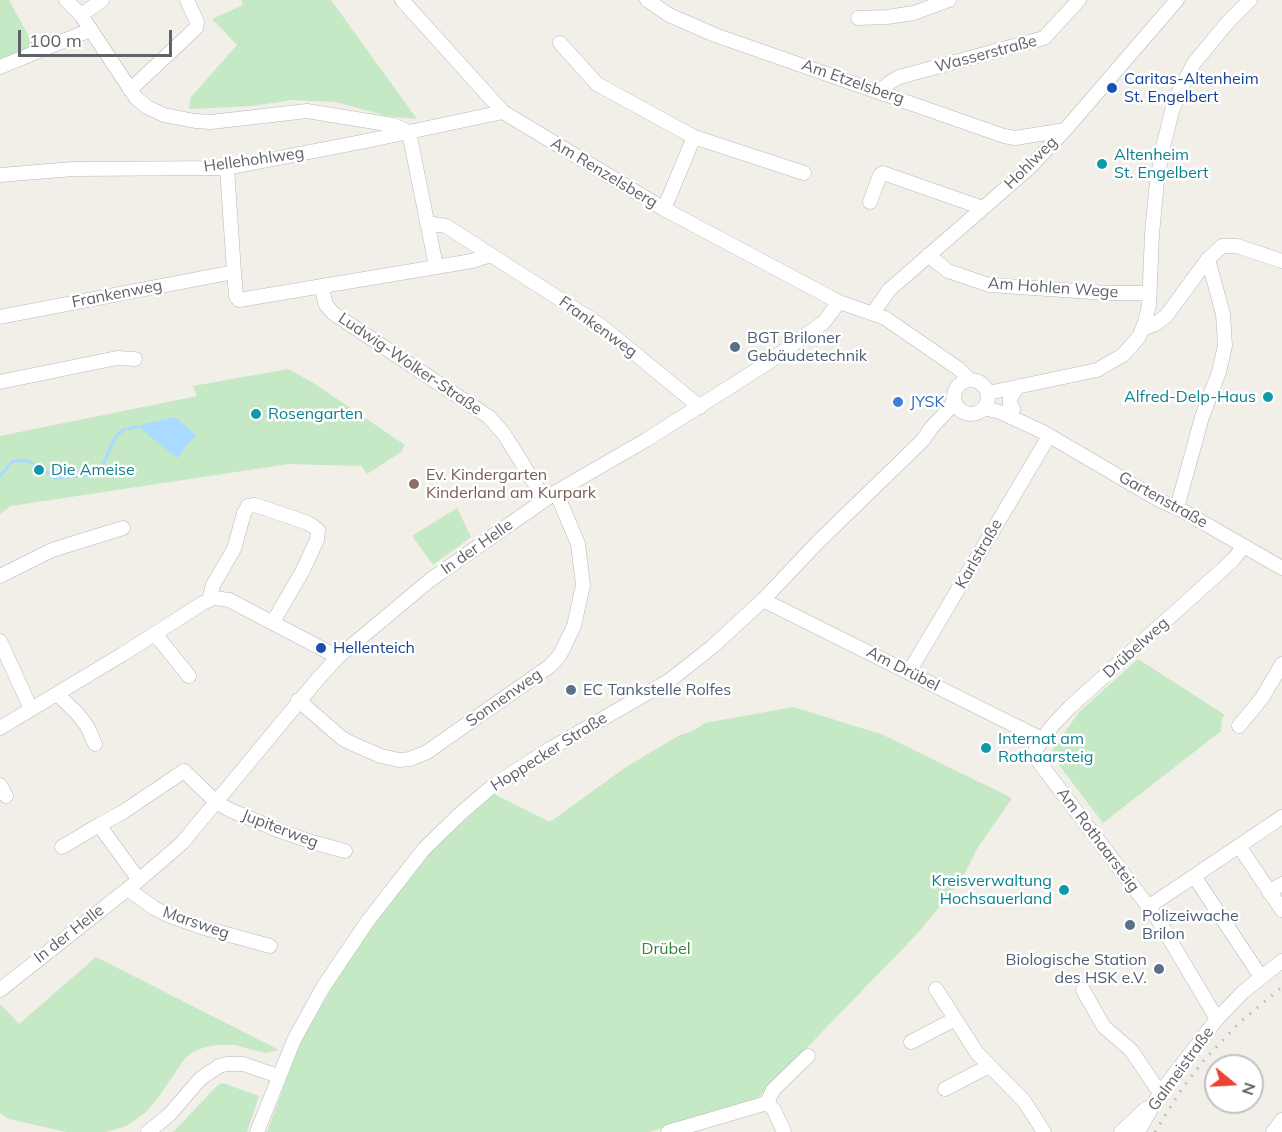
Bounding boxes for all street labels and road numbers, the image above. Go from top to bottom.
street label: Wasserstraße [933,31,1039,77]
street label: Am Etzelsberg [799,55,907,109]
street label: Hohlweg [1001,133,1061,193]
street label: Am Renzelsberg [547,134,661,212]
street label: Hellehohlweg [203,143,305,177]
street label: Am Hohlen Wege [987,274,1119,302]
street label: Frankenweg [70,276,164,312]
street label: Frankenweg [555,292,641,362]
street label: Ludwig-Wolker-Straße [335,309,485,419]
street label: Gartenstraße [1115,468,1211,532]
street label: In der Helle [437,515,517,579]
street label: Karlstraße [951,516,1007,592]
street label: Drübelweg [1099,614,1173,682]
street label: Am Drübel [863,642,943,696]
street label: Sonnenweg [462,665,546,731]
street label: Hoppecker Straße [487,708,611,796]
street label: Am Rothaarsteig [1053,784,1143,896]
street label: Jupiterweg [239,806,321,852]
street label: In der Helle [30,901,108,967]
street label: Marsweg [160,903,232,943]
street label: Galmeistraße [1144,1023,1218,1115]

